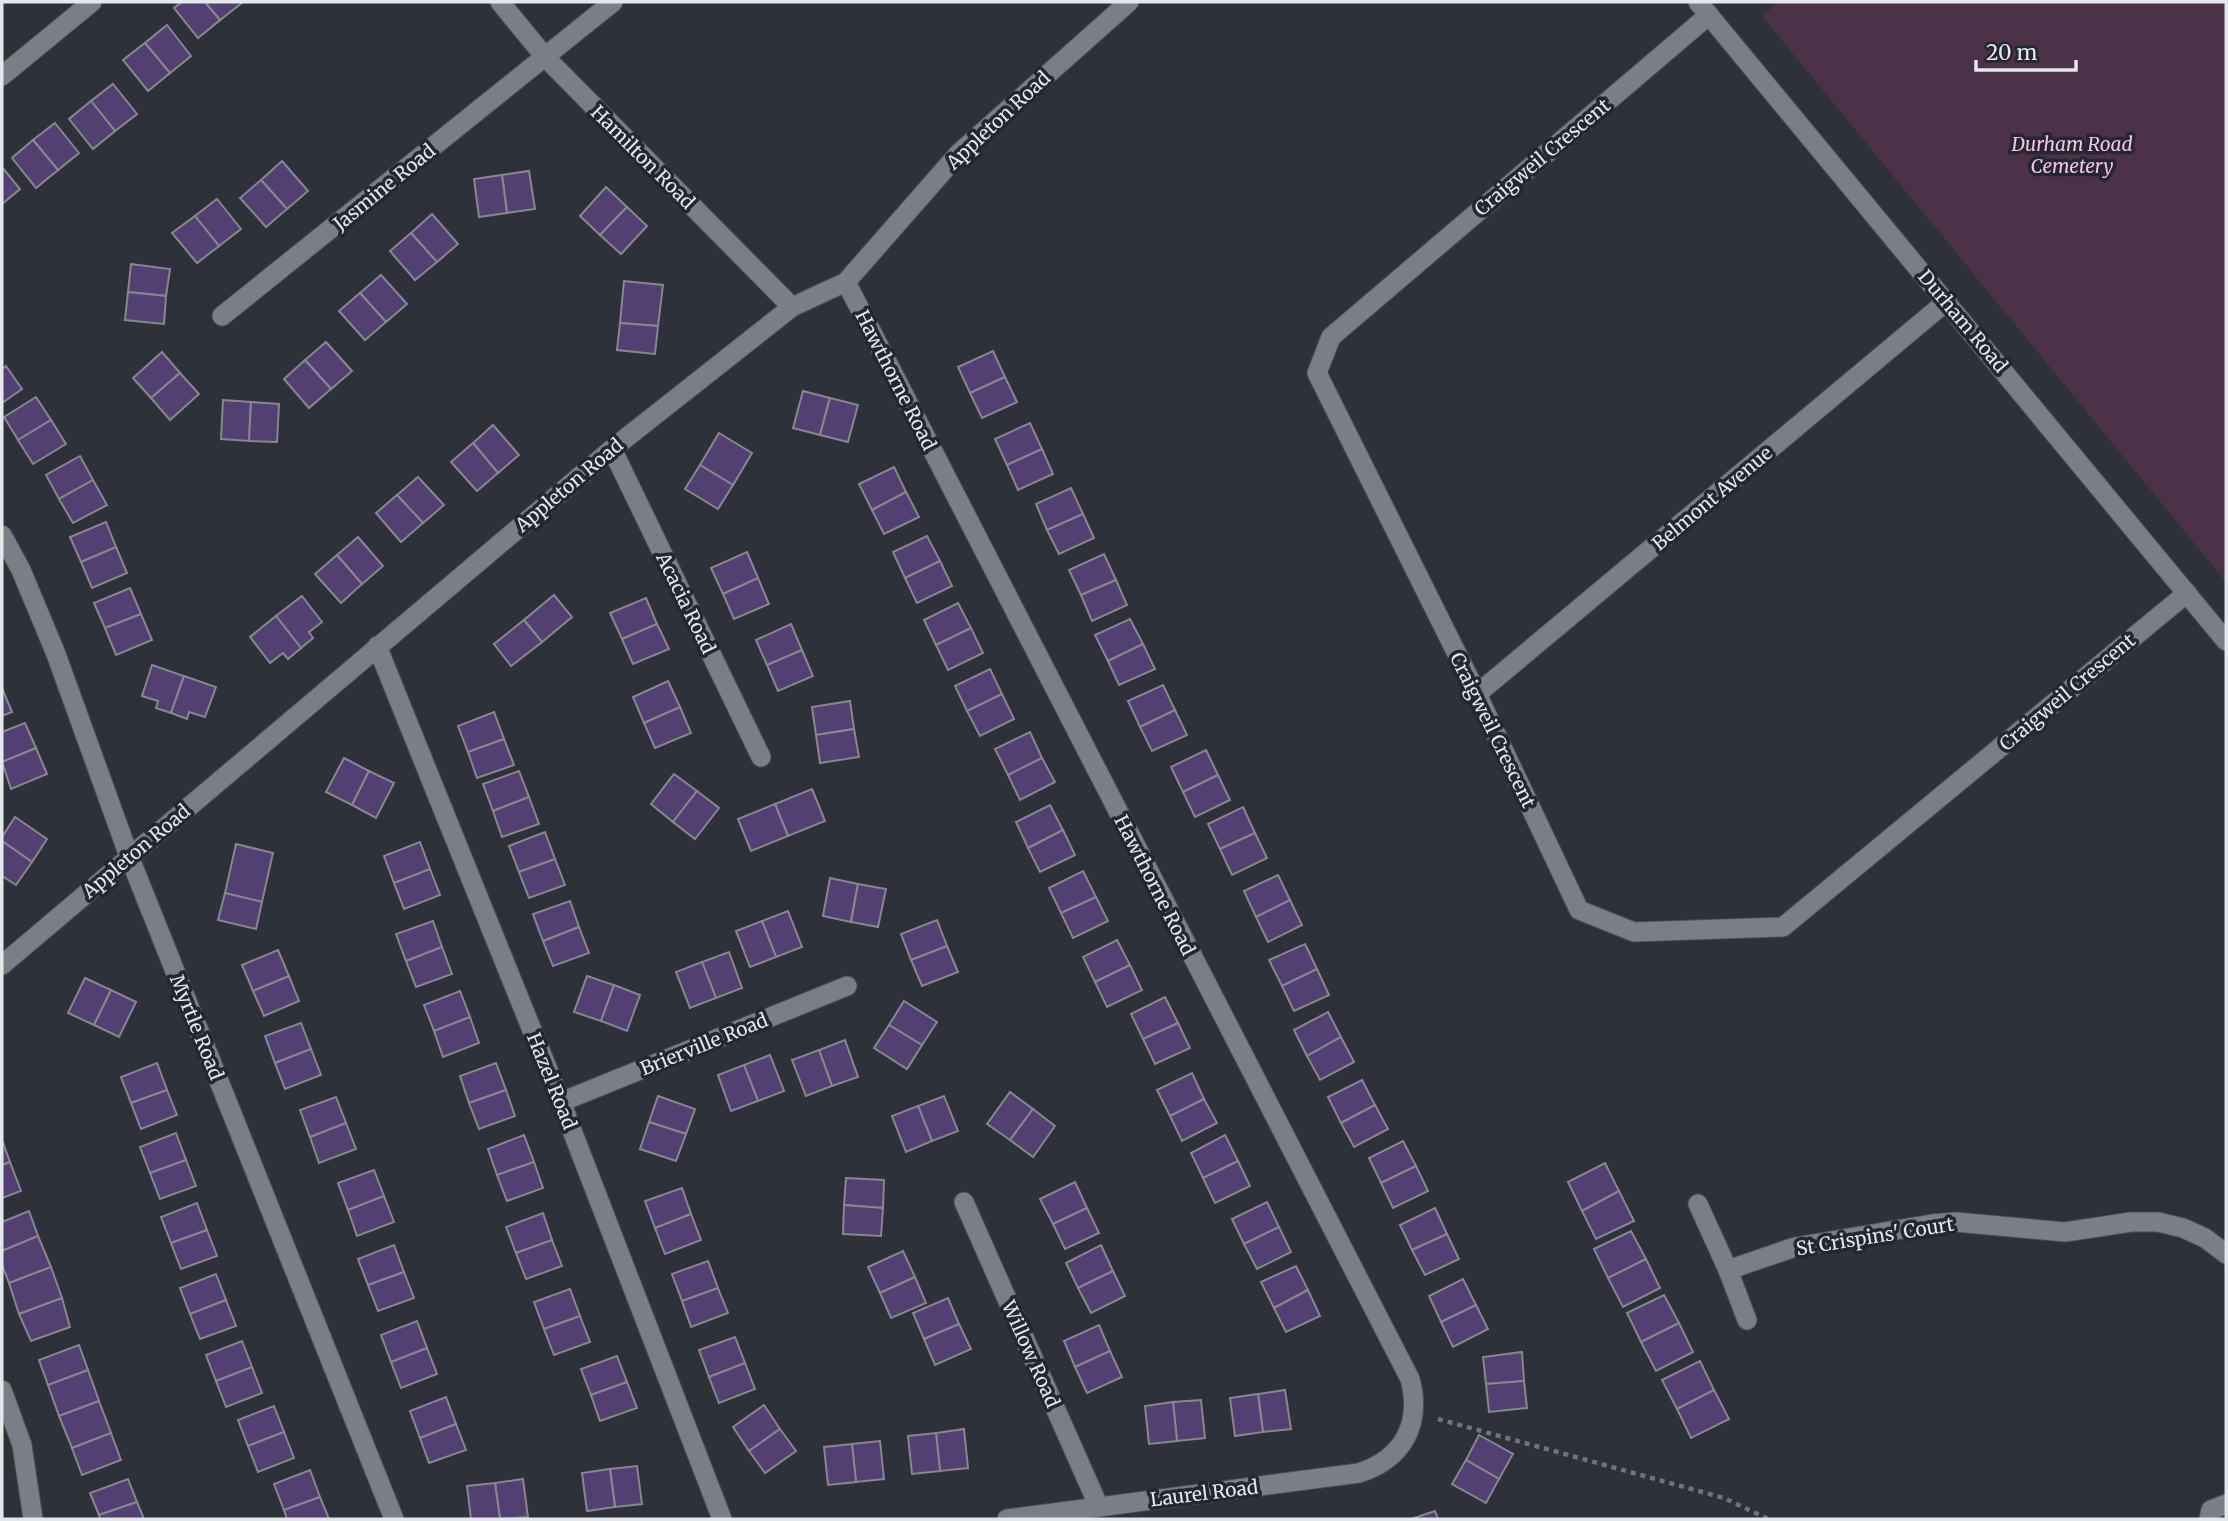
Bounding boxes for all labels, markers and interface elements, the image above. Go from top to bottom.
scale bar [1976,28,2076,72]
text: 20 m [1986,39,2038,66]
street label: Appleton Road [940,66,1055,175]
street label: Craigweil Crescent [1469,93,1615,221]
street label: Hamilton Road [586,100,700,214]
park label: Durham Road Cemetery [2010,132,2133,178]
street label: Jasmine Road [327,139,440,236]
street label: Durham Road [1913,265,2013,377]
street label: Hawthorne Road [850,306,942,454]
street label: Appleton Road [509,433,628,538]
street label: Belmont Avenue [1647,441,1777,555]
street label: Acacia Road [651,548,721,657]
street label: Craigweil Crescent [1994,628,2140,756]
street label: Craigweil Crescent [1445,648,1541,812]
street label: Appleton Road [76,799,195,904]
street label: Hawthorne Road [1109,811,1201,959]
street label: Myrtle Road [165,971,229,1083]
street label: Brierville Road [637,1007,771,1081]
street label: Hazel Road [522,1029,582,1133]
street label: St Crispins' Court [1794,1212,1956,1260]
street label: Willow Road [996,1296,1065,1411]
street label: Laurel Road [1149,1474,1259,1512]

